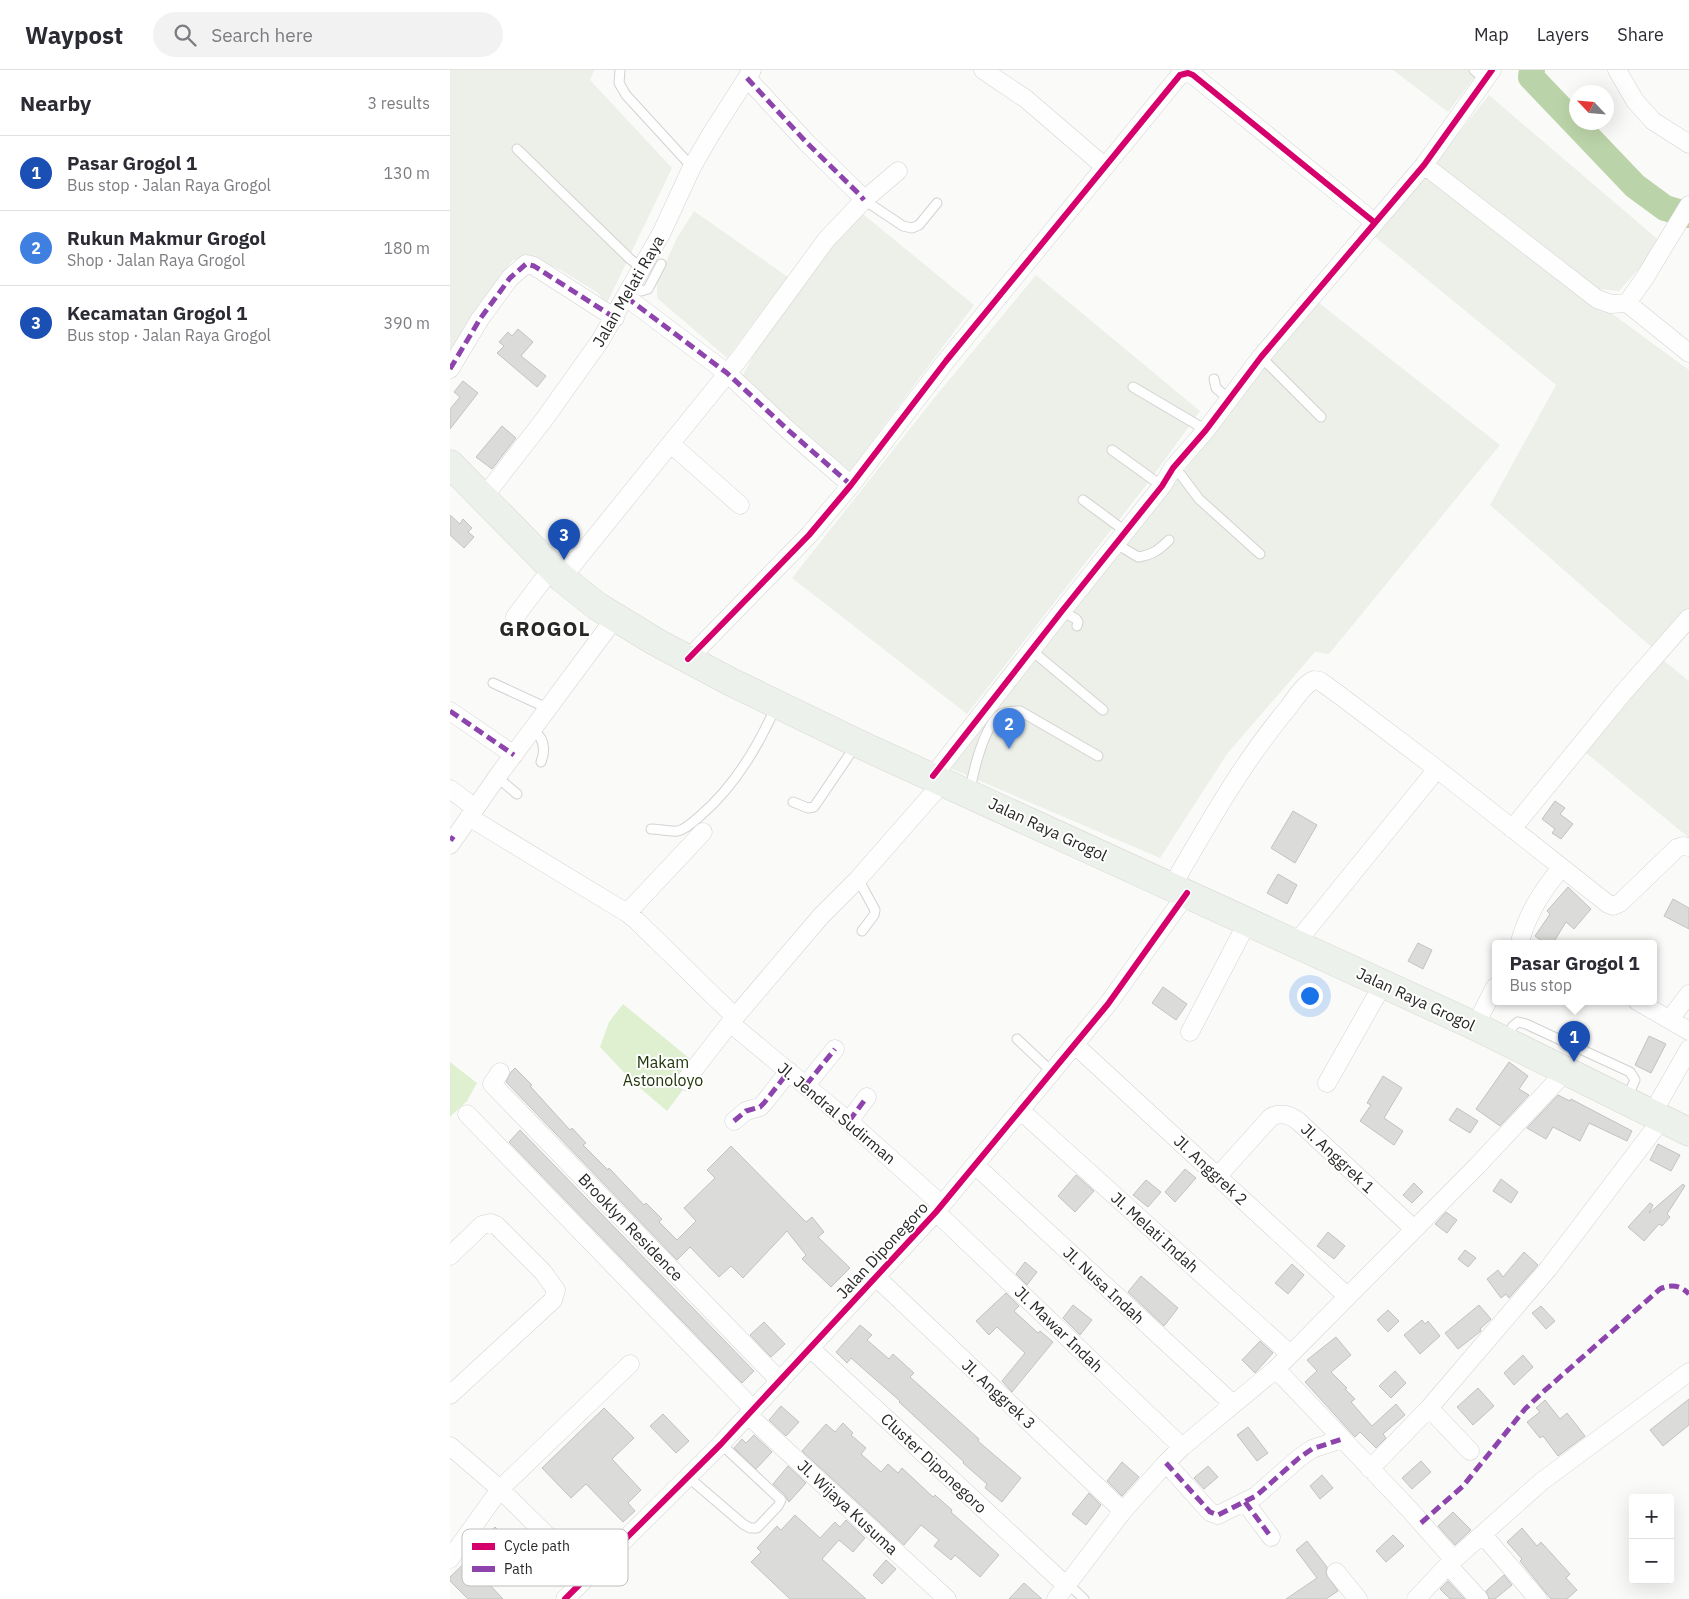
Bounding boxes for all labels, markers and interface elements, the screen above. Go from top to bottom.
search box [153,12,503,57]
text: Waypost [25,19,123,51]
icon: search [171,21,199,49]
text: Search here [211,23,313,47]
text: Map [1474,23,1509,46]
text: Layers [1537,23,1589,46]
text: Share [1617,23,1664,46]
north arrow [1569,85,1614,130]
text: Nearby [20,89,91,117]
text: 3 results [367,93,430,113]
text: Pasar Grogol 1 [67,151,197,175]
text: 1 [31,163,41,183]
text: 130 m [383,163,430,183]
text: Bus stop · Jalan Raya Grogol [67,175,271,195]
text: Rukun Makmur Grogol [67,226,266,250]
street label: Jalan Melati Raya [588,231,668,350]
text: 2 [31,238,41,258]
text: 180 m [383,238,430,258]
text: Shop · Jalan Raya Grogol [67,250,245,270]
text: Kecamatan Grogol 1 [67,301,247,325]
text: 3 [31,313,41,333]
text: 390 m [383,313,430,333]
text: Bus stop · Jalan Raya Grogol [67,325,271,345]
pin: 3 [548,519,580,560]
district label: GROGOL [499,614,591,642]
pin: 2 [993,708,1025,749]
street label: Jalan Raya Grogol [985,793,1111,865]
popup [1492,940,1657,1005]
text: Pasar Grogol 1 [1509,951,1640,975]
street label: Jalan Raya Grogol [1353,963,1479,1035]
text: Bus stop [1509,975,1572,995]
your location [1297,983,1323,1009]
pin: 1 [1558,1021,1590,1062]
park label: Makam Astonoloyo [623,1052,703,1090]
street label: Jl. Jendral Sudirman [774,1058,900,1168]
street label: Jl. Anggrek 1 [1297,1119,1379,1197]
street label: Jl. Anggrek 2 [1170,1131,1252,1209]
street label: Brooklyn Residence [574,1169,688,1285]
street label: Jl. Melati Indah [1107,1187,1203,1277]
street label: Jalan Diponegoro [832,1197,932,1303]
street label: Jl. Nusa Indah [1059,1242,1149,1328]
street label: Jl. Mawar Indah [1011,1282,1107,1376]
street label: Jl. Anggrek 3 [958,1355,1040,1433]
street label: Cluster Diponegoro [877,1409,991,1517]
street label: Jl. Wijaya Kusuma [794,1455,903,1559]
map controls [1629,1494,1674,1584]
button: + [1629,1494,1674,1539]
legend [462,1529,628,1586]
text: Cycle path [504,1537,570,1555]
button: − [1629,1539,1674,1584]
text: Path [504,1560,533,1578]

